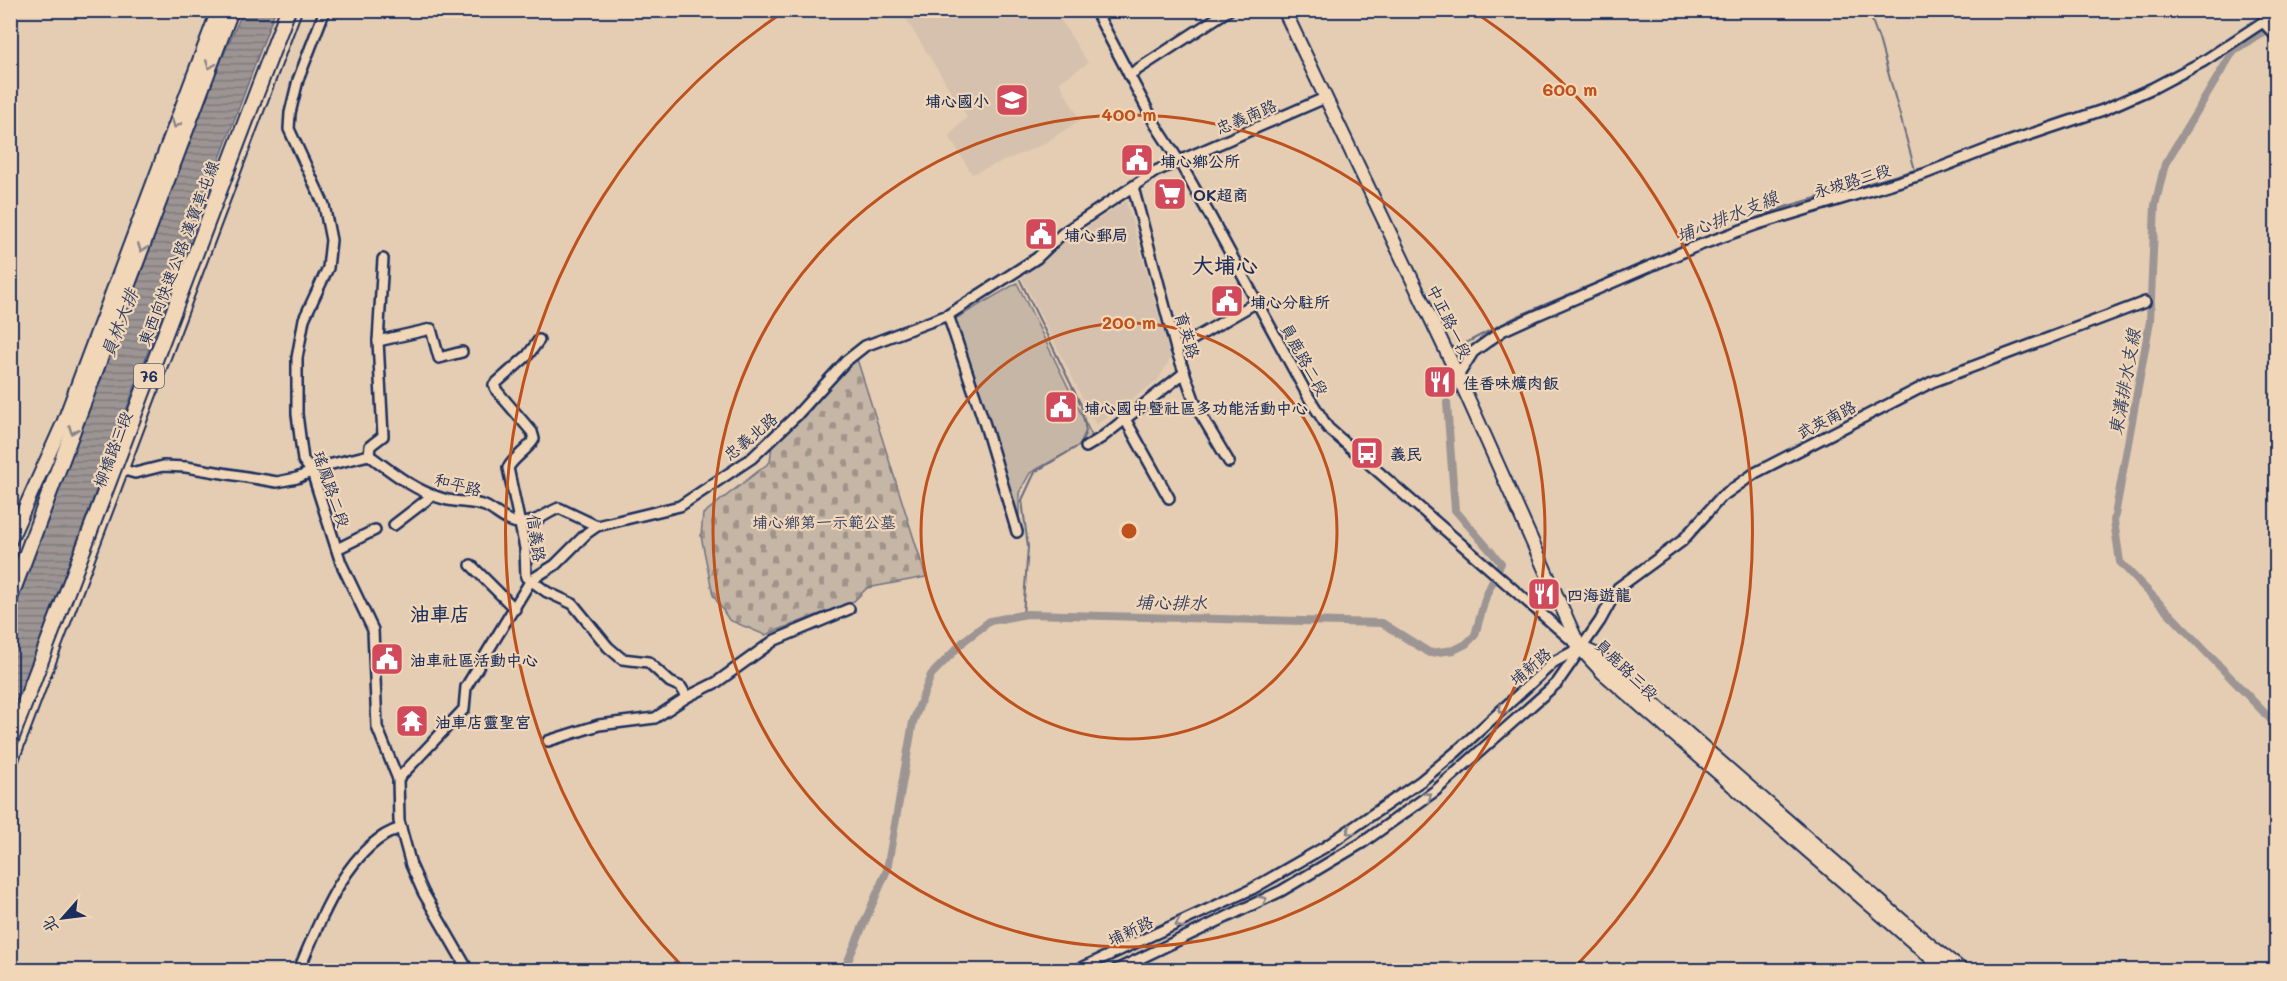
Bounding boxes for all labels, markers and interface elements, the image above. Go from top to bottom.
one-way arrow [205,59,218,70]
text: 600 m [1543,77,1597,101]
school or university icon: 埔心國小 [994,82,1030,118]
place label: 埔心國小 [925,90,989,111]
street label: 忠義南路 [1212,94,1280,138]
text: 400 m [1101,102,1157,126]
one-way arrow [170,118,183,129]
public building icon: 埔心鄉公所 [1119,142,1155,178]
place label: 埔心鄉公所 [1160,150,1240,171]
street label: 東西向快速公路 漢寶草屯線 [133,157,223,349]
street label: 永坡路三段 [1811,158,1893,202]
supermarket icon: OK超商 [1152,176,1188,212]
place label: OK超商 [1193,184,1249,205]
water label: 埔心排水支線 [1672,184,1782,247]
public building icon: 埔心郵局 [1023,216,1059,252]
place label: 埔心郵局 [1064,224,1128,245]
one-way arrow [137,242,149,253]
district label: 大埔心 [1192,250,1258,279]
street label: 中正路一段 [1423,280,1477,362]
water label: 員林大排 [95,283,144,361]
public building icon: 埔心分駐所 [1209,283,1245,319]
place label: 埔心分駐所 [1250,291,1330,312]
street label: 育英路 [1171,309,1205,361]
text: 200 m [1102,310,1156,334]
street label: 員鹿路二段 [1276,319,1334,399]
water label: 東溝排水支線 [2103,326,2145,437]
road number: 76 [134,364,164,388]
restaurant icon: 佳香味爌肉飯 [1422,364,1458,400]
place label: 佳香味爌肉飯 [1463,372,1559,393]
public building icon: 埔心國中暨社區多功能活動中心 [1043,389,1079,425]
street label: 武英南路 [1793,395,1859,443]
place label: 埔心國中暨社區多功能活動中心 [1084,397,1308,418]
street label: 忠義北路 [719,407,781,465]
street label: 柳橋路三段 [88,408,136,490]
one-way arrow [68,425,81,435]
bus stop icon: 義民 [1349,435,1385,471]
place label: 義民 [1390,443,1422,464]
street label: 瑤鳳路二段 [309,448,355,530]
street label: 和平路 [432,468,484,500]
park label: 埔心鄉第一示範公墓 [752,511,896,532]
street label: 信義路 [523,513,551,563]
centre of rings [1119,521,1139,541]
restaurant icon: 四海遊龍 [1526,576,1562,612]
place label: 四海遊龍 [1567,584,1631,605]
water label: 埔心排水 [1135,589,1208,615]
district label: 油車店 [410,600,470,626]
street label: 員鹿路三段 [1591,634,1663,704]
public building icon: 油車社區活動中心 [369,641,405,677]
street label: 埔新路 [1505,643,1555,689]
place label: 油車社區活動中心 [410,649,538,670]
temple icon: 油車店靈聖宮 [394,703,430,739]
one-way arrow [1498,703,1509,714]
place label: 油車店靈聖宮 [435,711,531,732]
one-way arrow [1422,792,1433,803]
one-way arrow [1345,824,1356,835]
north arrow [33,888,93,948]
one-way arrow [1257,896,1268,907]
street label: 埔新路 [1104,910,1156,950]
text: 北 [36,913,62,937]
one-way arrow [1174,917,1185,929]

